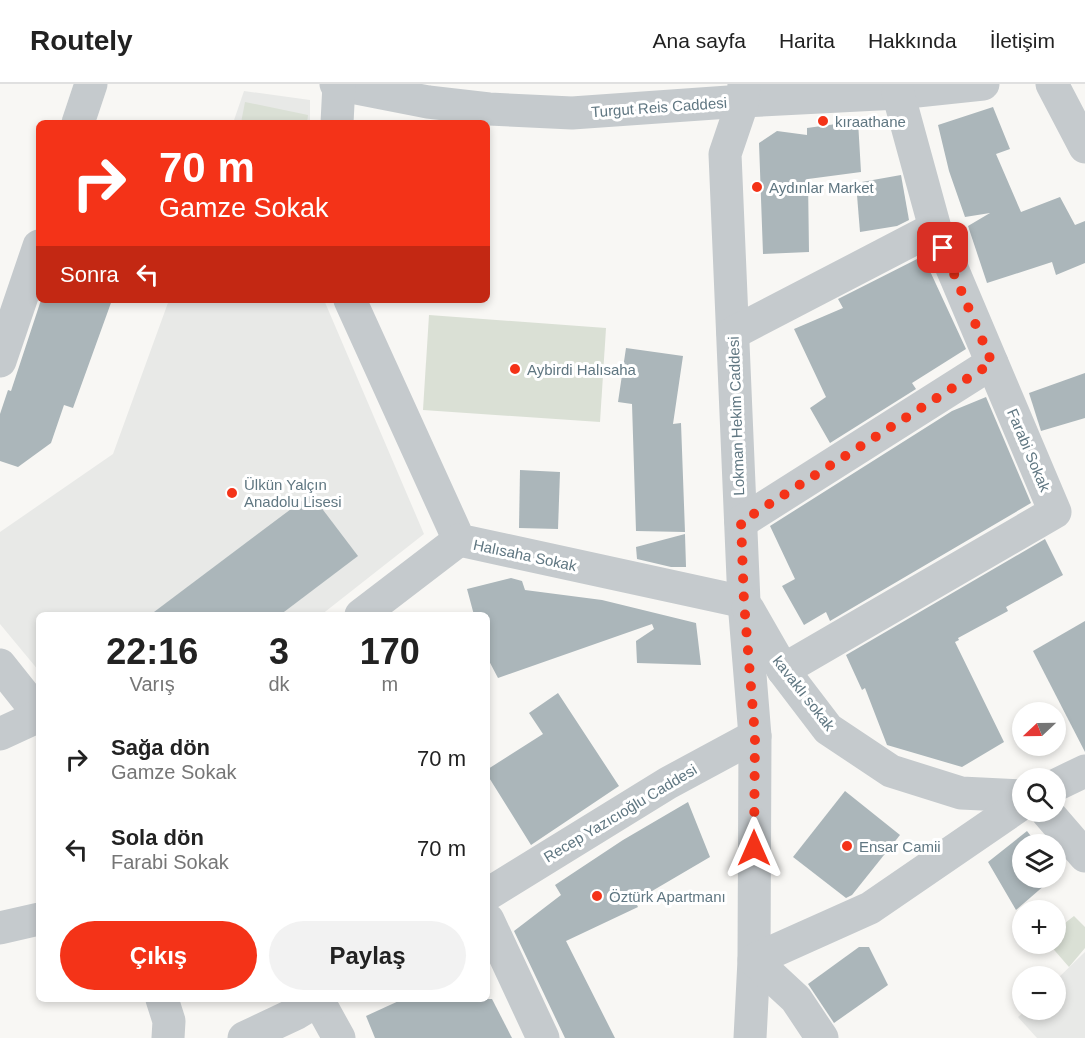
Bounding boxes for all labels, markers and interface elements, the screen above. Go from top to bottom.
text: Routely [30,25,133,56]
text: Ana sayfa [653,29,746,52]
text: Harita [779,29,835,52]
text: Hakkında [868,29,957,52]
text: İletişim [990,29,1055,52]
street label: Turgut Reis Caddesi [590,94,728,120]
place label: kıraathane [835,113,906,130]
marker: kıraathane [816,114,830,128]
icon: right [60,144,138,222]
text: 70 m [159,144,255,191]
place label: Aydınlar Market [769,179,875,196]
marker: Aydınlar Market [750,180,764,194]
text: Gamze Sokak [159,193,329,223]
pin [917,222,968,273]
icon: arrive [926,231,959,264]
icon: left [131,258,164,291]
text: Sonra [60,262,119,287]
street label: Lokman Hekim Caddesi [725,336,747,496]
place label: Aybirdi Halısaha [527,361,637,378]
marker: Aybirdi Halısaha [508,362,522,376]
street label: Farabi Sokak [1004,406,1054,494]
place label: Ülkün Yalçın Anadolu Lisesi [244,476,342,510]
marker: Ülkün Yalçın Anadolu Lisesi [225,486,239,500]
street label: Halısaha Sokak [472,536,579,574]
text: 22:16 [106,631,198,672]
text: 3 [269,631,289,672]
text: 170 [360,631,420,672]
street label: kavaklı sokak [770,652,839,734]
text: Varış [130,673,175,695]
text: dk [268,673,290,695]
text: m [381,673,398,695]
north arrow [1012,702,1066,756]
map controls [1012,702,1066,1020]
text: Sağa dön [111,735,210,760]
icon: right [60,743,93,776]
text: 70 m [417,746,466,771]
text: Gamze Sokak [111,761,237,783]
street label: Recep Yazıcıoğlu Caddesi [540,761,700,865]
button: search [1012,768,1066,822]
position arrow [722,816,786,880]
text: Sola dön [111,825,204,850]
icon: left [60,833,93,866]
button: layers [1012,834,1066,888]
text: 70 m [417,836,466,861]
place label: Ensar Camii [859,838,941,855]
marker: Ensar Camii [840,839,854,853]
text: Farabi Sokak [111,851,229,873]
place label: Öztürk Apartmanı [609,888,726,905]
marker: Öztürk Apartmanı [590,889,604,903]
button: + [1012,900,1066,954]
button: Çıkış [60,921,257,990]
button: Paylaş [269,921,466,990]
button: − [1012,966,1066,1020]

